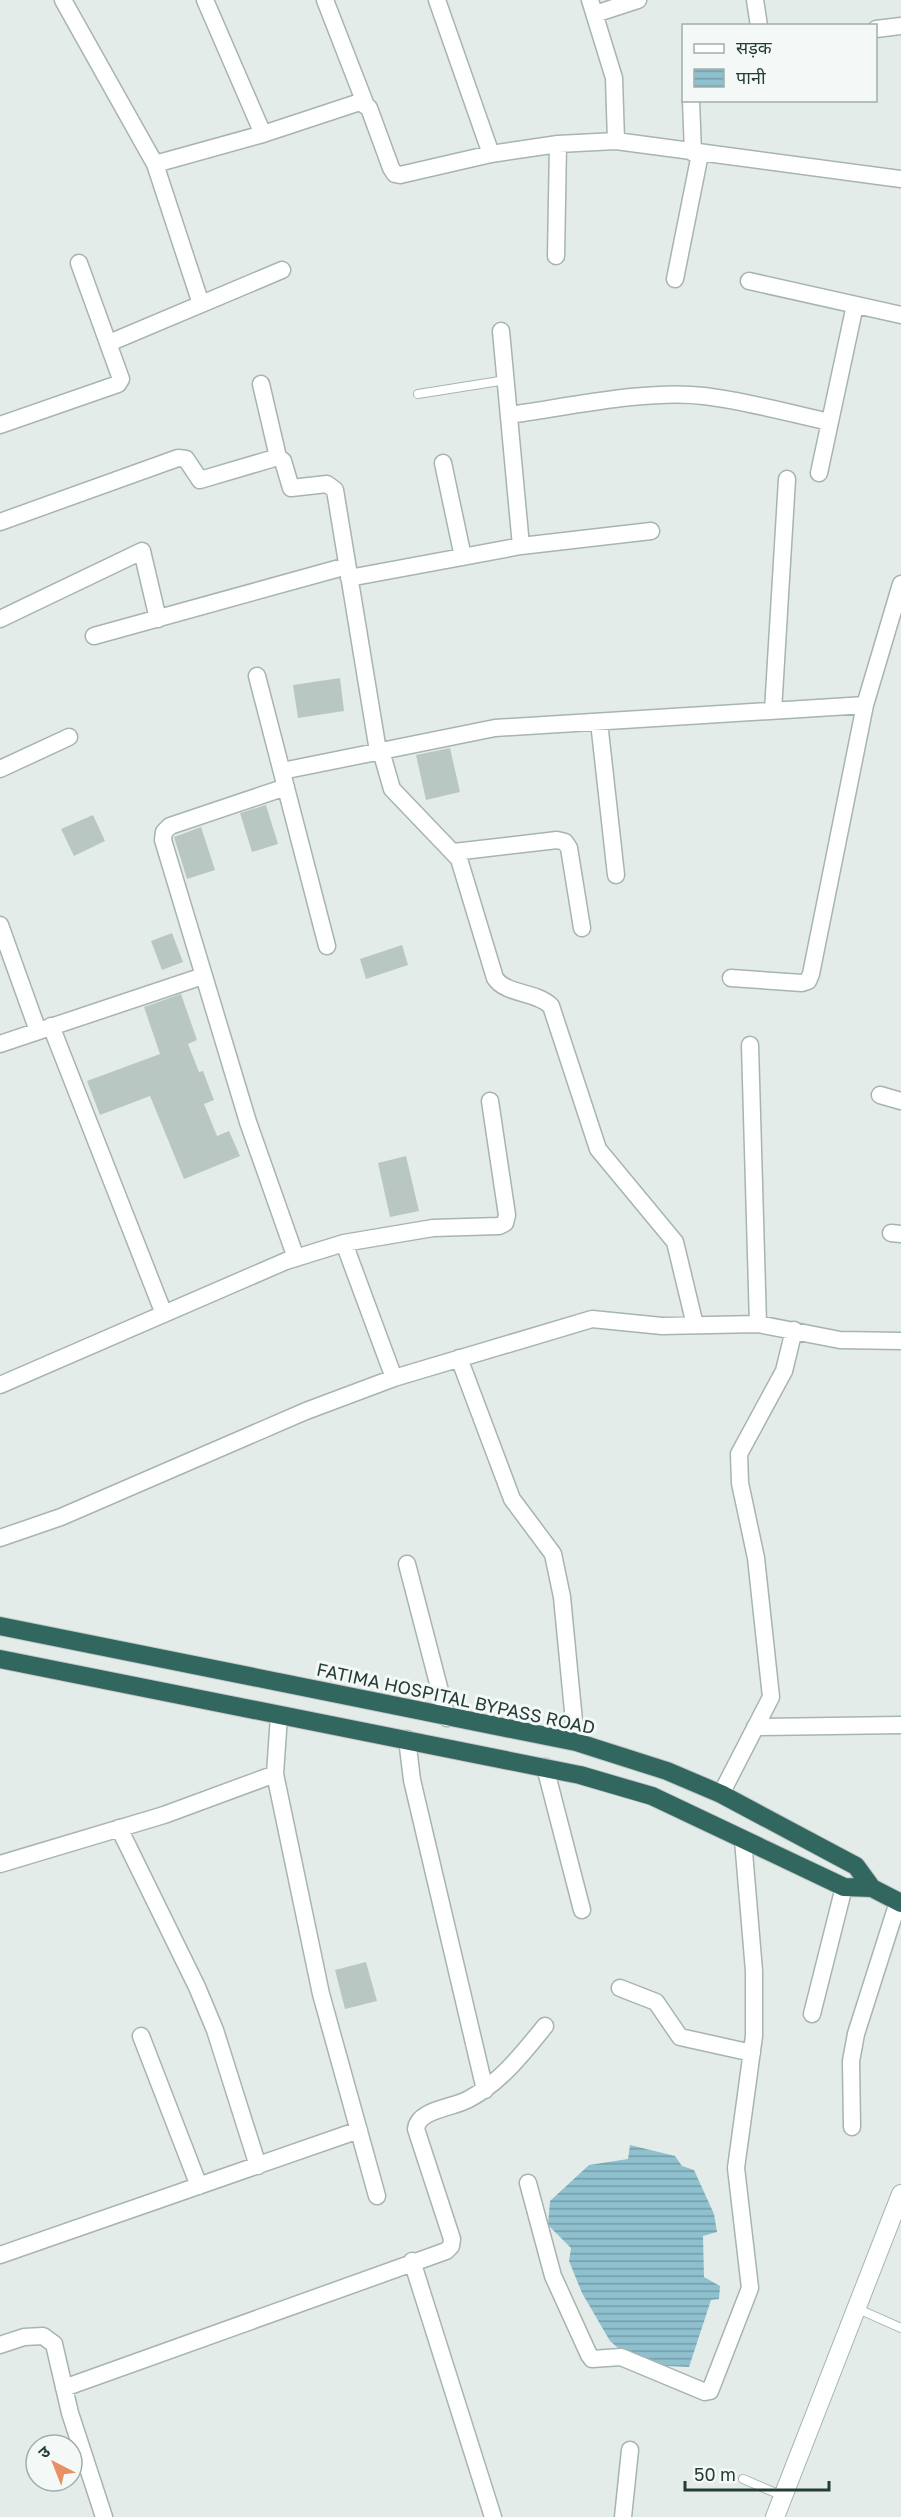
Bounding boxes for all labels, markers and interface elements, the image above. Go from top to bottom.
legend [682,24,877,102]
text: सड़क [736,36,773,58]
text: पानी [736,66,766,88]
street label: FATIMA HOSPITAL BYPASS ROAD [315,1658,597,1738]
north arrow [24,2433,84,2493]
text: उ [34,2441,55,2462]
scale bar [685,2454,829,2492]
text: 50 m [694,2463,736,2485]

